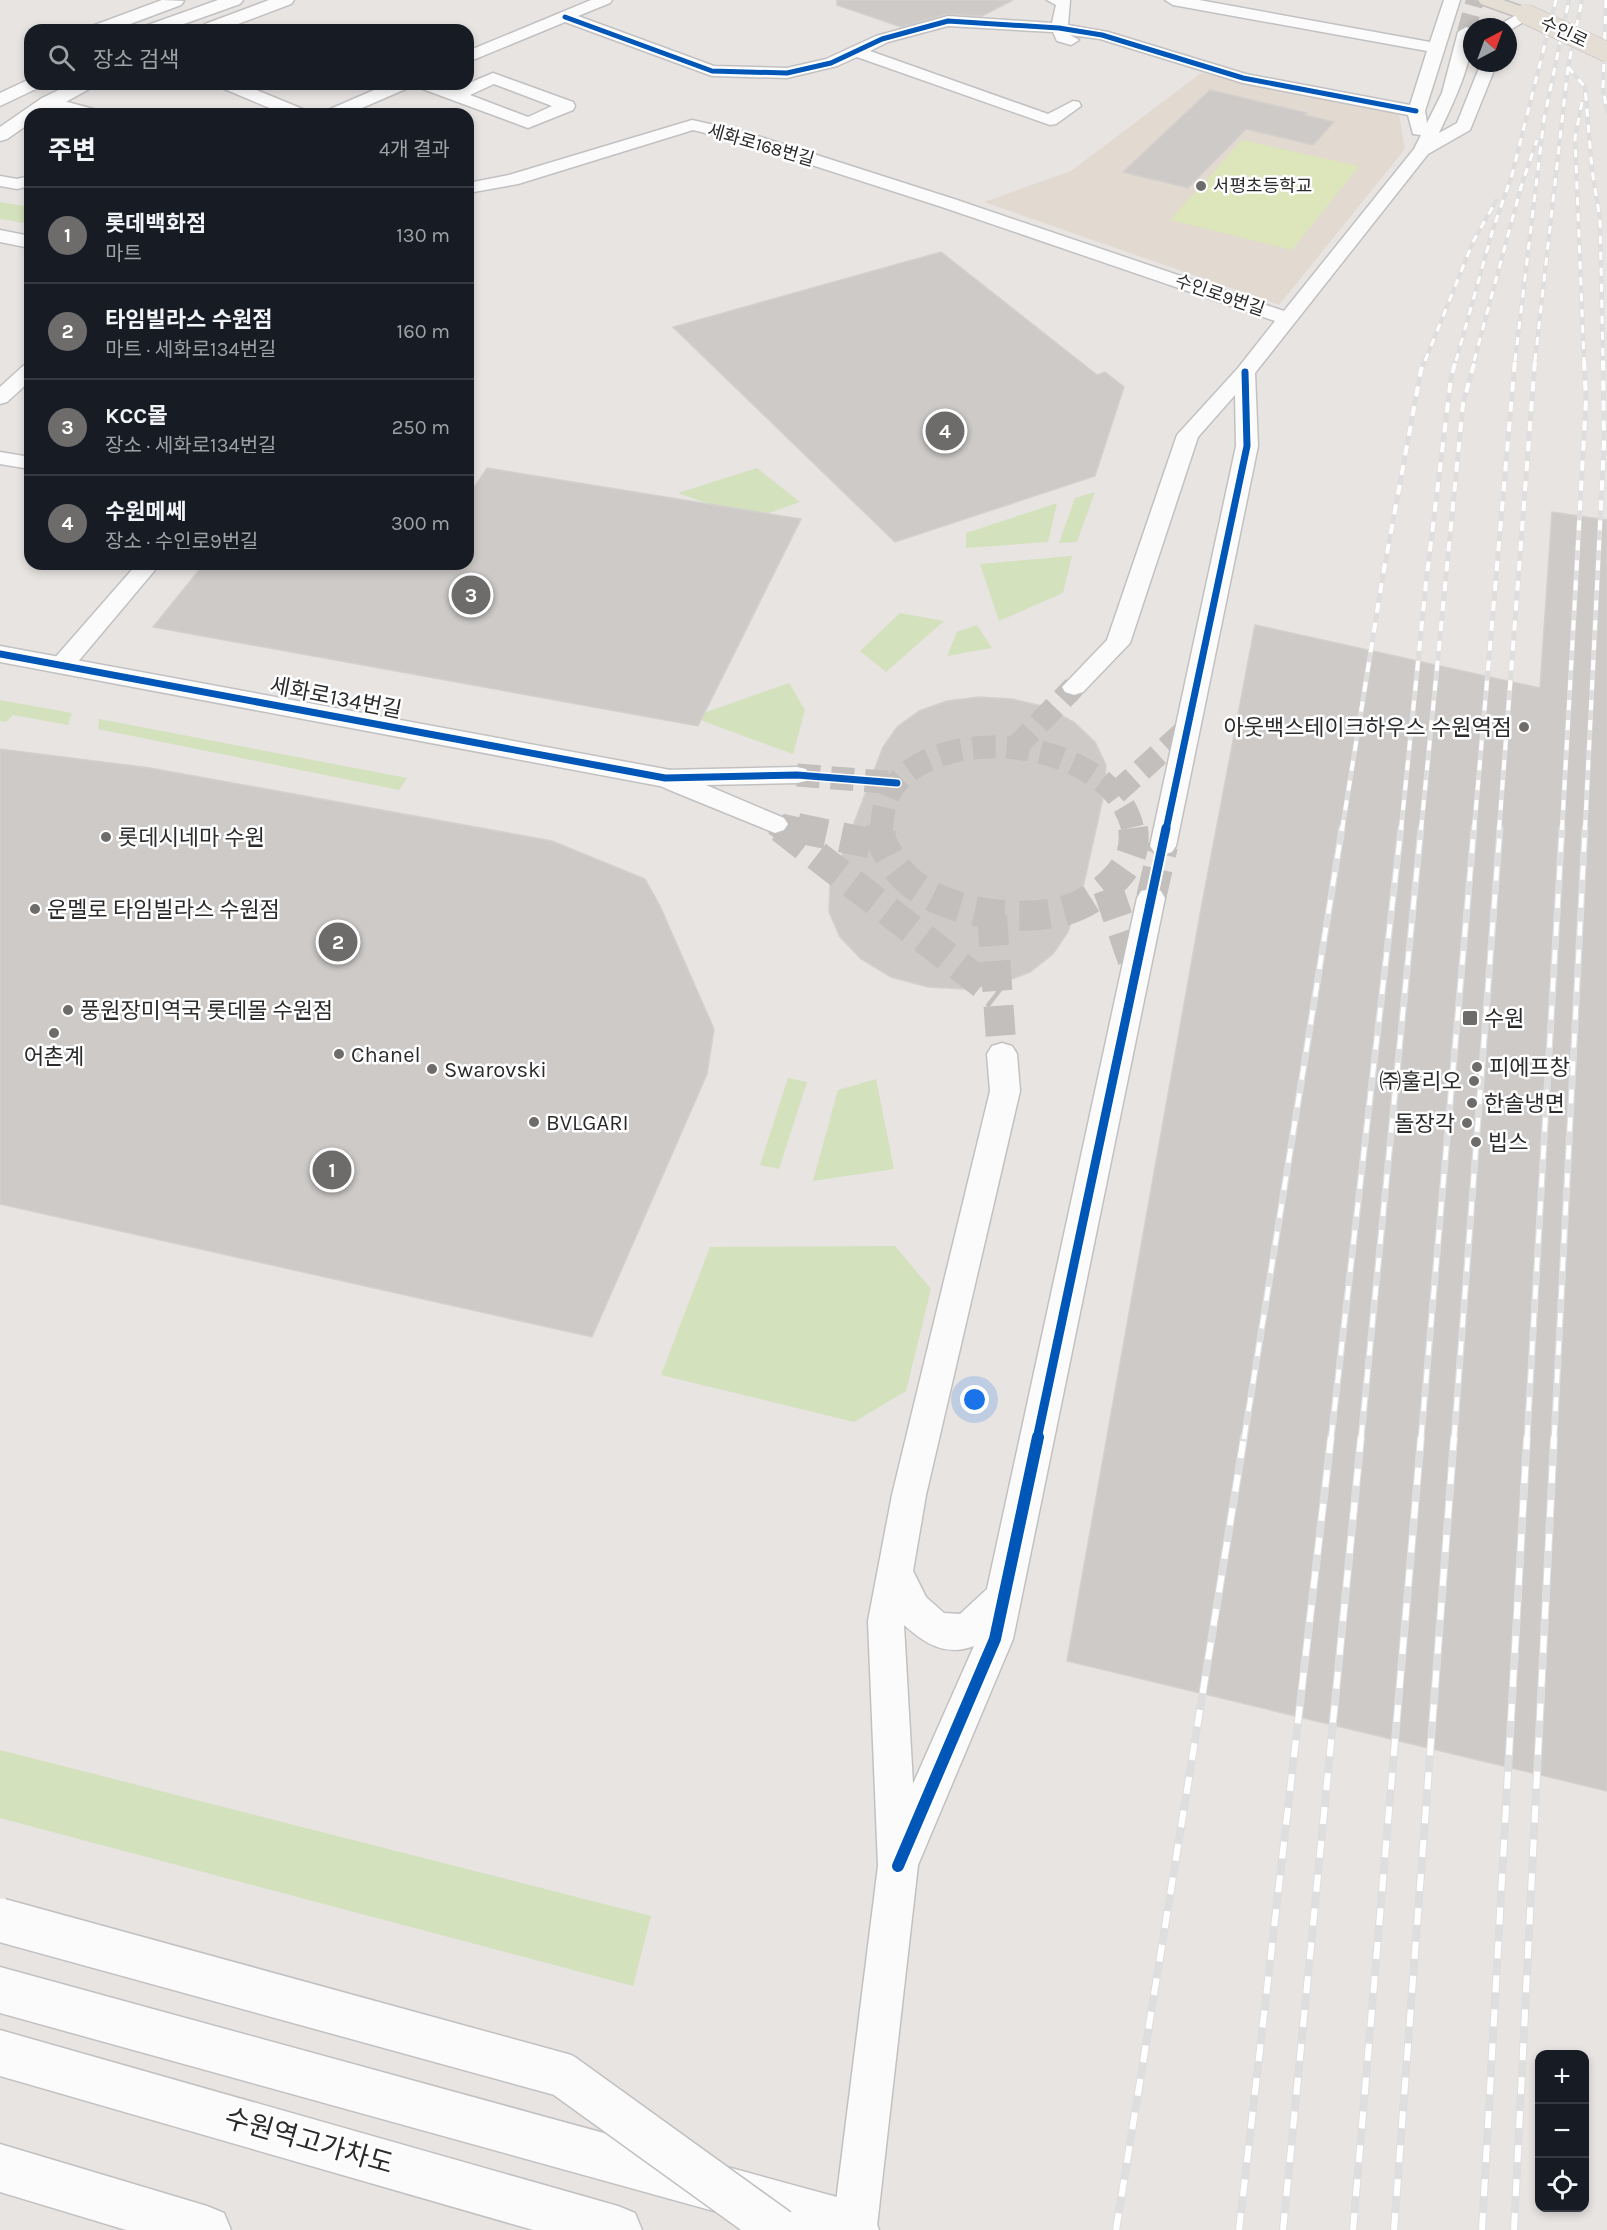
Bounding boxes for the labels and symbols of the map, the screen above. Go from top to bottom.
street label: 수인로 [1537,12,1591,52]
north arrow [1463,18,1517,72]
street label: 세화로168번길 [705,119,817,171]
place label: 서평초등학교 [1213,175,1312,197]
marker: 서평초등학교 [1194,179,1208,193]
street label: 수인로9번길 [1172,269,1268,321]
pin: 4 [926,408,964,454]
pin: 3 [452,572,490,618]
street label: 세화로134번길 [268,672,404,724]
place label: 아웃백스테이크하우스 수원역점 [1223,715,1512,741]
marker: 아웃백스테이크하우스 수원역점 [1517,720,1531,734]
place label: 롯데시네마 수원 [118,825,265,851]
marker: 롯데시네마 수원 [99,830,113,844]
place label: 운멜로 타임빌라스 수원점 [47,897,280,923]
marker: 운멜로 타임빌라스 수원점 [28,902,42,916]
pin: 2 [318,920,358,964]
place label: 풍원장미역국 롯데몰 수원점 [80,998,333,1024]
marker: 풍원장미역국 롯데몰 수원점 [61,1003,75,1017]
place label: 수원 [1484,1006,1524,1032]
marker: 수원 [1461,1009,1479,1027]
marker: 어촌계 [47,1026,61,1040]
place label: Chanel [351,1042,421,1068]
place label: 어촌계 [24,1044,84,1070]
marker: Chanel [332,1047,346,1061]
place label: 피에프창 [1489,1055,1570,1081]
place label: Swarovski [444,1057,547,1083]
marker: 피에프창 [1470,1060,1484,1074]
marker: Swarovski [425,1062,439,1076]
place label: ㈜훌리오 [1379,1069,1462,1095]
marker: ㈜훌리오 [1467,1074,1481,1088]
place label: 한솔냉면 [1484,1091,1565,1117]
marker: 한솔냉면 [1465,1096,1479,1110]
place label: BVLGARI [546,1110,629,1136]
place label: 돌장각 [1394,1111,1455,1137]
marker: BVLGARI [527,1115,541,1129]
marker: 돌장각 [1460,1116,1474,1130]
place label: 빕스 [1488,1130,1528,1156]
marker: 빕스 [1469,1135,1483,1149]
pin: 1 [312,1148,352,1192]
your location [960,1385,989,1414]
street label: 수원역고가차도 [221,2102,397,2180]

